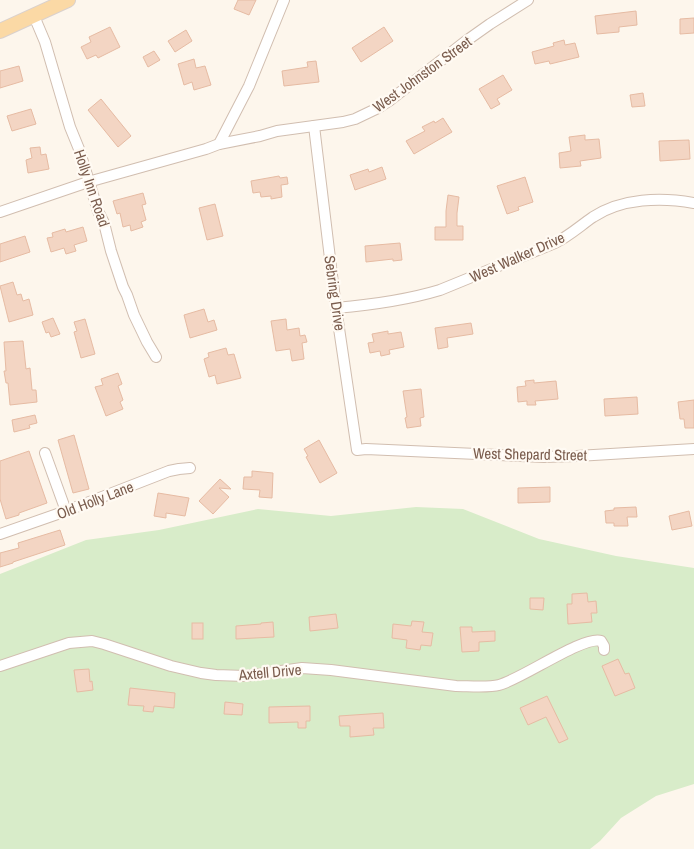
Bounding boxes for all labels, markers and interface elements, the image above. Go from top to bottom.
street label: West Johnston Street [368,31,476,117]
street label: Holly Inn Road [69,146,115,230]
street label: West Walker Drive [466,227,568,287]
street label: Sebring Drive [319,254,351,332]
street label: West Shepard Street [473,443,588,466]
street label: Old Holly Lane [54,476,137,524]
street label: Axtell Drive [237,659,302,685]

